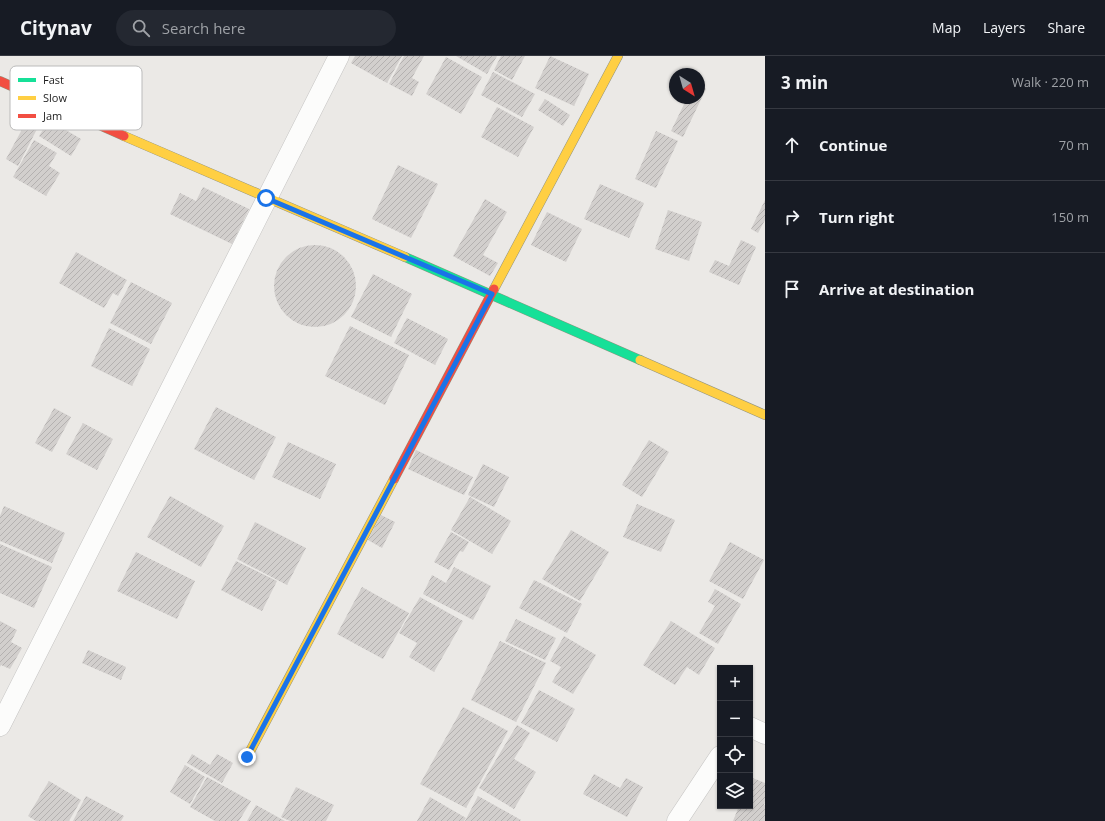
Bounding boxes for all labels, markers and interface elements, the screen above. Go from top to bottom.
search box [116,10,396,46]
text: Citynav [20,15,92,41]
icon: search [130,17,152,39]
text: Search here [162,18,245,38]
text: Map [932,18,961,37]
text: Layers [983,18,1025,37]
text: Share [1047,18,1085,37]
legend [10,66,142,130]
north arrow [669,68,705,104]
text: 3 min [781,71,828,94]
text: Fast [43,72,64,87]
text: Walk · 220 m [1012,73,1089,91]
text: Slow [43,90,67,105]
text: Jam [42,108,62,123]
icon: ahead [781,134,803,156]
text: Continue [819,135,887,155]
text: 70 m [1059,136,1089,154]
route start [257,189,275,207]
icon: right [781,206,803,228]
text: Turn right [819,207,894,227]
text: 150 m [1051,208,1089,226]
icon: arrive [781,278,803,300]
text: Arrive at destination [819,279,974,299]
map controls [717,665,753,809]
button: + [717,665,753,701]
button: − [717,701,753,737]
button: locate [717,737,753,773]
route end [238,748,256,766]
button: layers [717,773,753,809]

